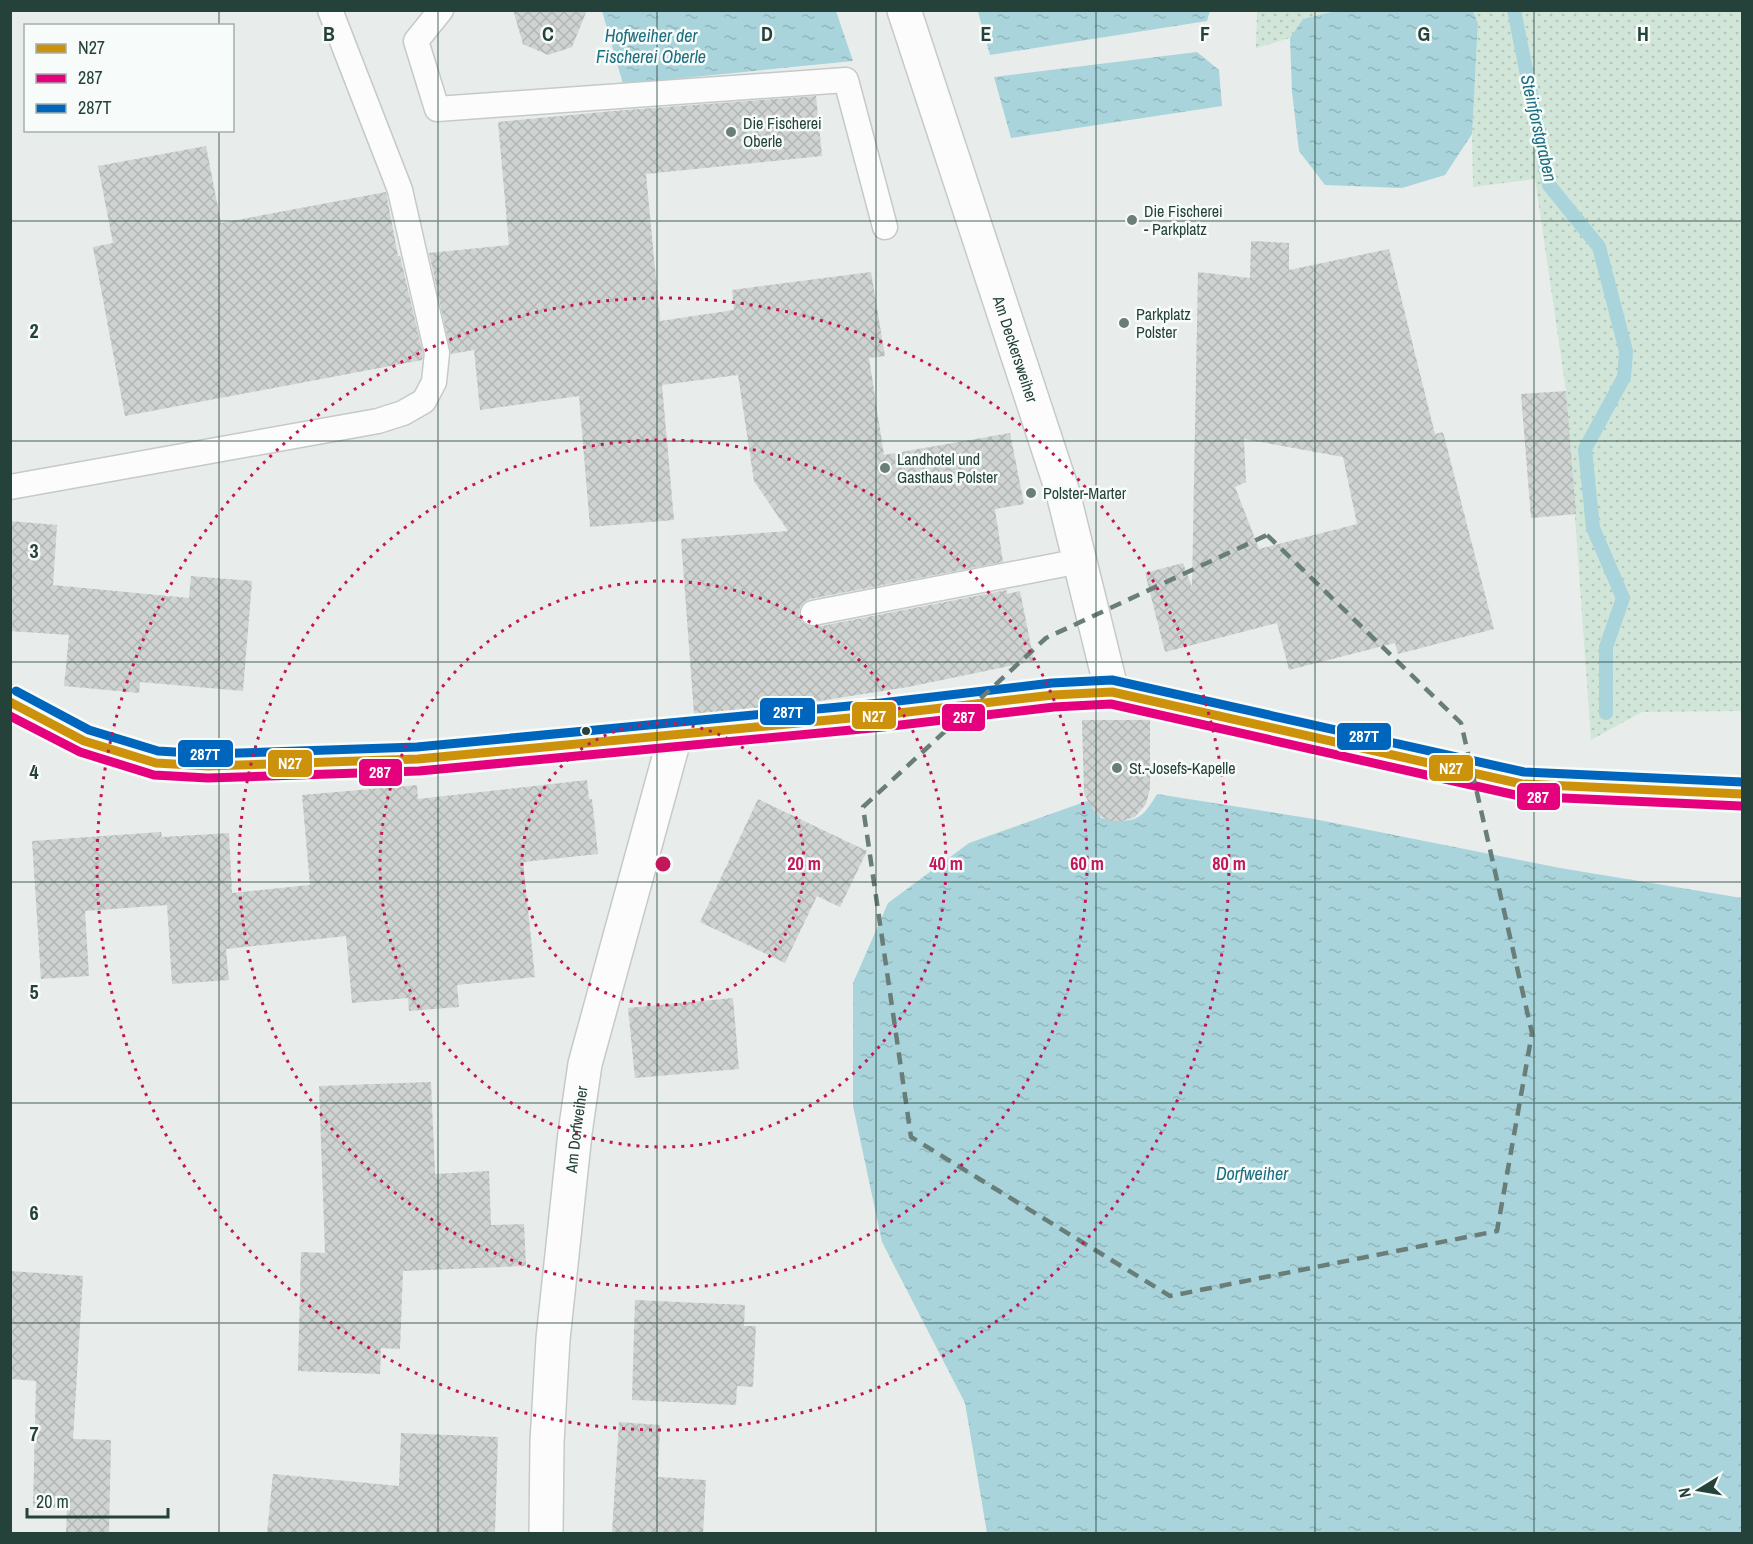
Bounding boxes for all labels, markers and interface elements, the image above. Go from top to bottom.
text: B [323,20,335,47]
text: C [542,20,554,47]
text: D [761,20,773,47]
text: E [981,20,992,47]
text: F [1200,20,1210,47]
text: G [1418,20,1430,47]
text: H [1637,20,1649,47]
water label: Hofweiher der Fischerei Oberle [596,23,706,69]
legend [24,24,234,132]
text: N27 [78,35,105,60]
text: 287 [78,65,103,90]
water label: Steinforstgraben [1515,72,1563,184]
text: 287T [78,95,112,120]
place label: Die Fischerei Oberle [743,112,822,152]
marker: Die Fischerei Oberle [724,125,738,139]
place label: Die Fischerei - Parkplatz [1144,200,1223,240]
marker: Die Fischerei - Parkplatz [1125,213,1139,227]
street label: Am Deckersweiher [988,292,1044,406]
place label: Parkplatz Polster [1136,303,1191,343]
marker: Parkplatz Polster [1117,316,1131,330]
text: 2 [29,317,39,344]
place label: Landhotel und Gasthaus Polster [897,448,998,488]
marker: Landhotel und Gasthaus Polster [878,461,892,475]
place label: Polster-Marter [1043,482,1127,504]
marker: Polster-Marter [1024,486,1038,500]
text: 3 [29,537,39,564]
line badge: 287T [759,697,816,726]
text: 287T [773,701,803,723]
line badge: N27 [851,701,897,730]
line badge: 287 [941,703,986,732]
text: N27 [862,705,886,727]
text: 287 [953,706,975,728]
line badge: 287T [1336,722,1392,751]
unlabelled marker [580,725,592,737]
text: 287T [1349,725,1379,747]
line badge: 287T [177,739,234,768]
text: 287T [190,743,220,765]
line badge: N27 [267,749,313,778]
text: N27 [278,752,302,774]
line badge: N27 [1428,754,1474,782]
place label: St.-Josefs-Kapelle [1129,757,1235,779]
text: N27 [1439,757,1463,779]
text: 4 [29,758,39,785]
line badge: 287 [358,758,403,787]
text: 287 [369,761,391,783]
marker: St.-Josefs-Kapelle [1110,761,1124,775]
line badge: 287 [1516,782,1561,811]
text: 287 [1527,786,1549,808]
text: 20 m [787,851,821,876]
text: 40 m [929,851,963,876]
text: 60 m [1070,851,1104,876]
text: 80 m [1212,851,1246,876]
centre of rings [653,854,673,874]
text: 5 [29,978,39,1005]
street label: Am Dorfweiher [560,1084,593,1175]
water label: Dorfweiher [1216,1161,1289,1186]
text: 6 [29,1199,39,1226]
text: 7 [29,1420,39,1447]
north arrow [1669,1460,1729,1520]
scale bar [27,1481,168,1519]
text: N [1673,1486,1696,1500]
text: 20 m [36,1489,69,1514]

